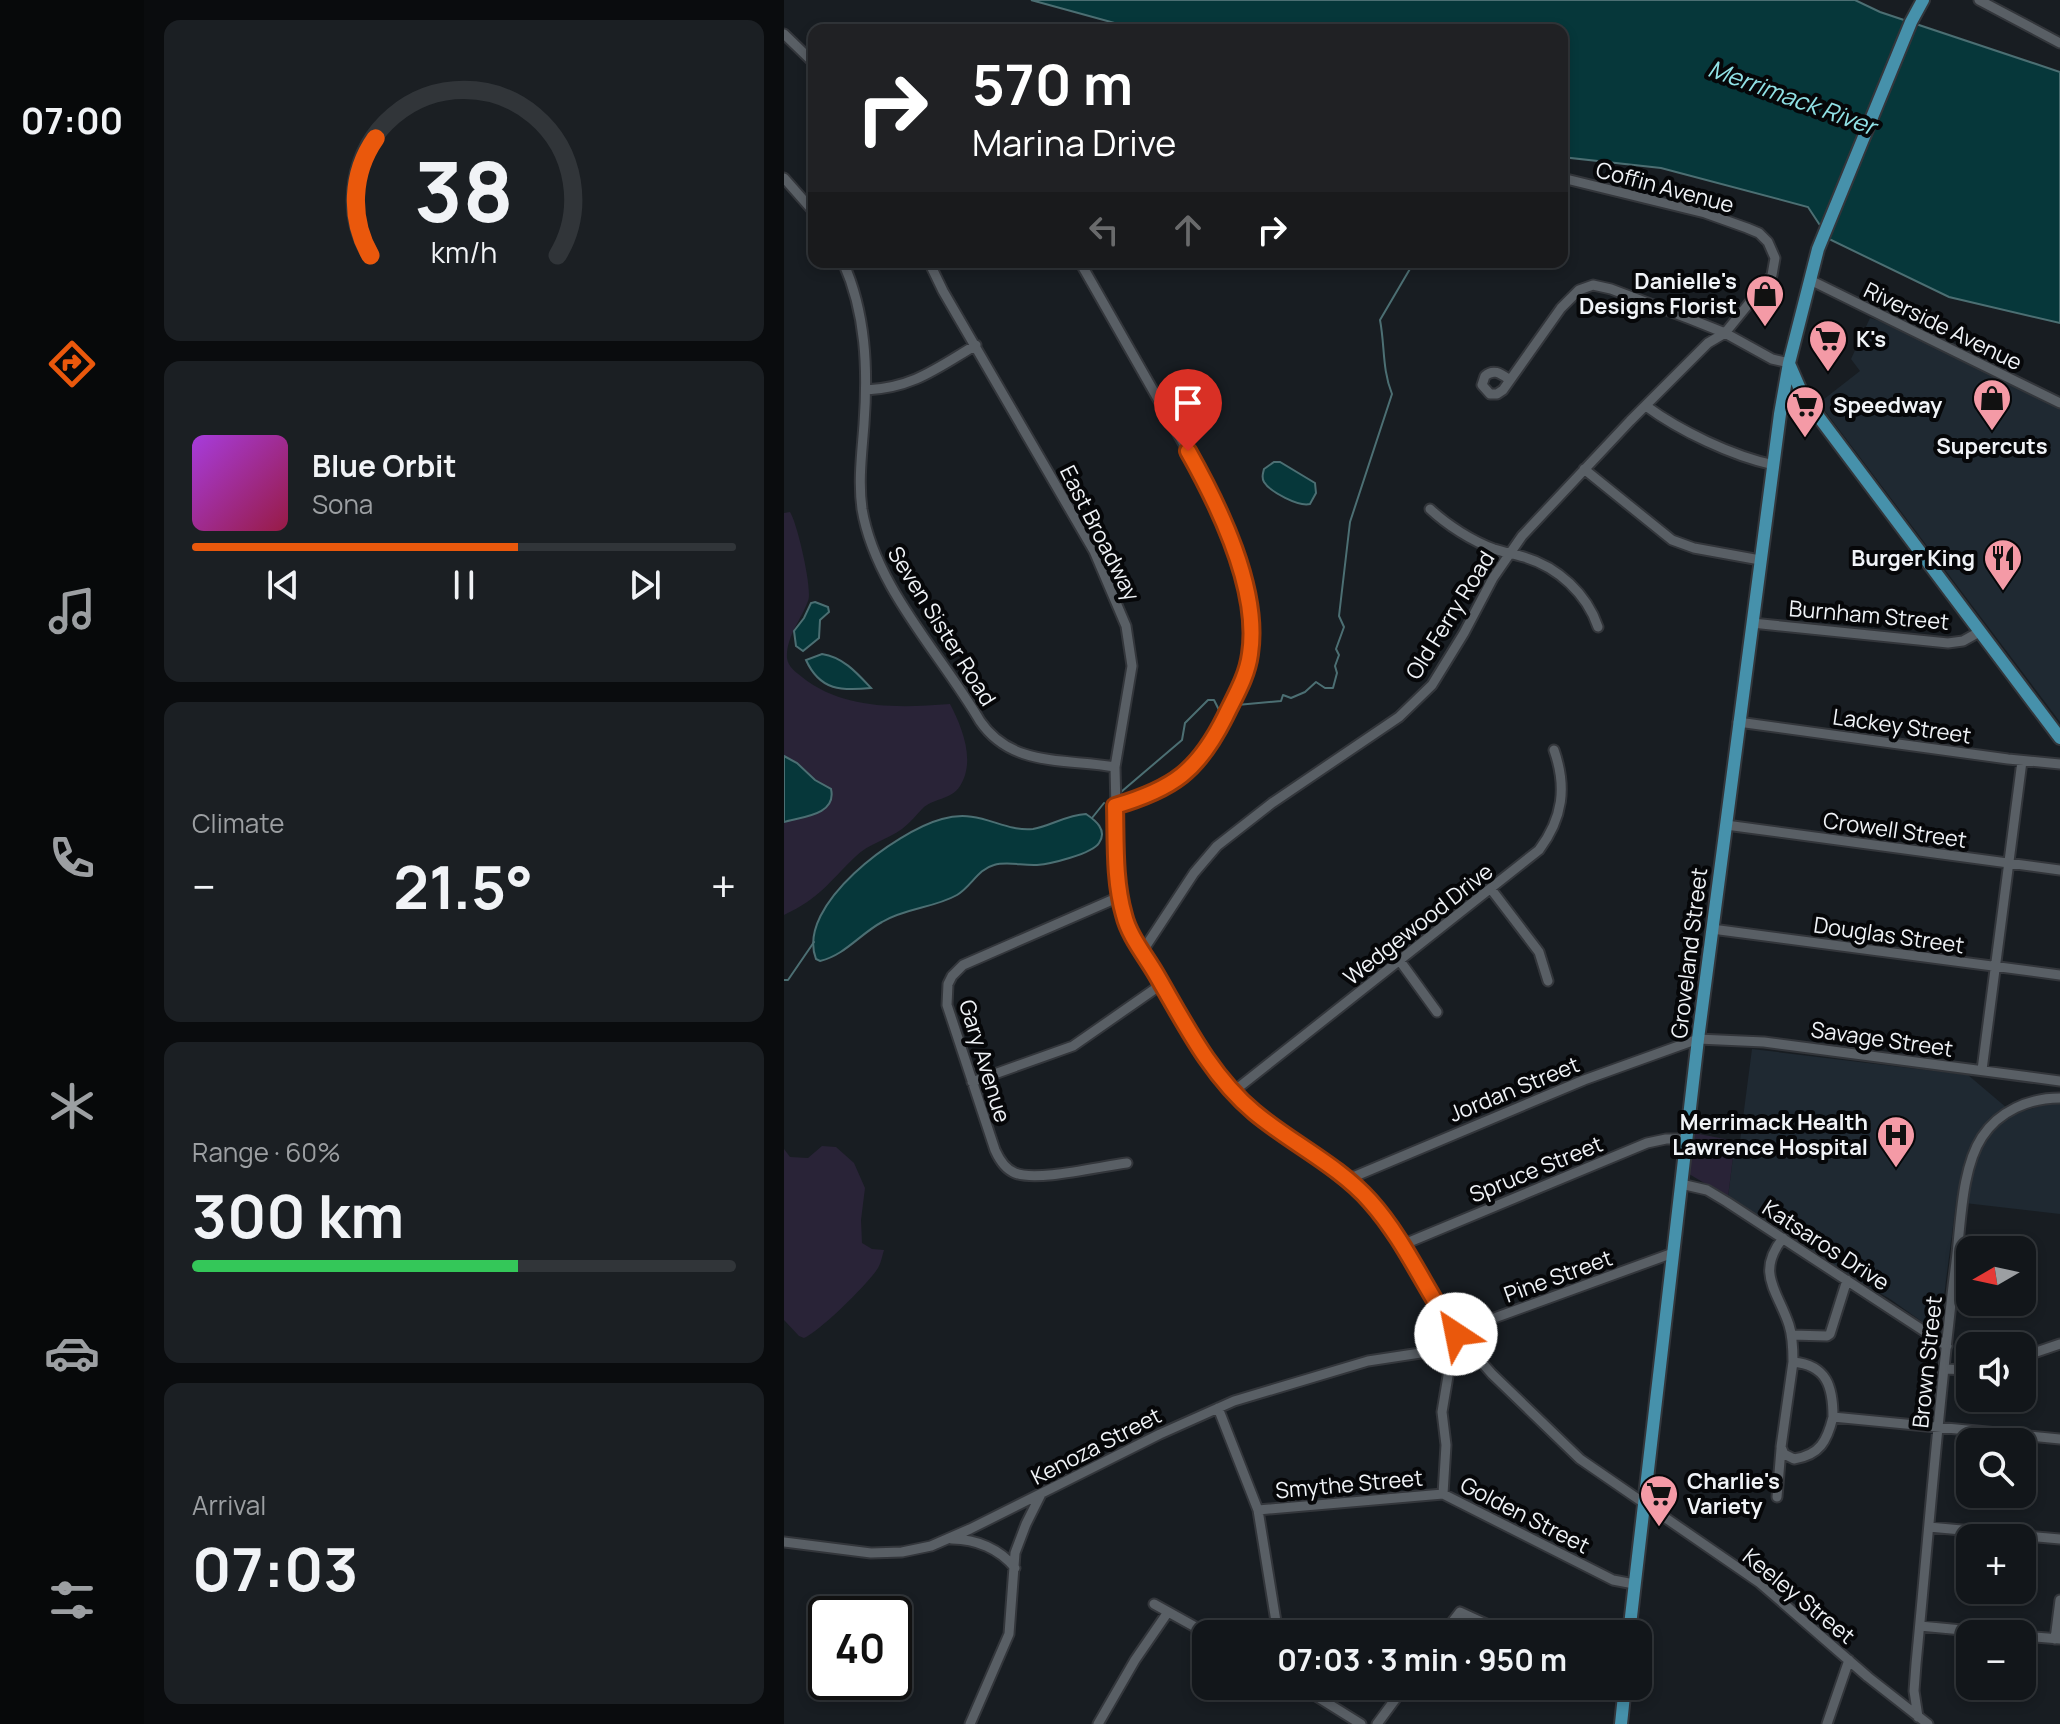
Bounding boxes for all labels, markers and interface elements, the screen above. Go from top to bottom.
text: 570 m [972,45,1133,122]
water label: Merrimack River [1704,51,1884,143]
icon: right [840,56,944,160]
text: 07:00 [21,96,123,145]
text: Marina Drive [972,118,1176,167]
text: 38 [414,133,514,247]
street label: Coffin Avenue [1593,154,1737,220]
icon: left [1082,208,1126,252]
icon: ahead [1166,208,1210,252]
icon: right [1250,208,1294,252]
text: km/h [431,234,497,273]
place label: Danielle's Designs Florist [1579,266,1737,321]
shop icon: Danielle's Designs Florist [1744,273,1786,328]
street label: Riverside Avenue [1859,275,2027,377]
supermarket icon: K's [1807,318,1849,373]
place label: K's [1856,324,1886,354]
icon: directions [44,336,100,392]
pin [1154,369,1222,451]
shop icon: Supercuts [1971,377,2013,432]
icon: arrive [1166,381,1210,425]
supermarket icon: Speedway [1784,384,1826,439]
place label: Speedway [1833,390,1943,420]
place label: Supercuts [1936,431,2048,461]
text: Blue Orbit [312,445,457,486]
street label: East Broadway [1053,460,1147,606]
text: Sona [312,486,373,522]
restaurant icon: Burger King [1982,537,2024,592]
street label: Seven Sister Road [881,541,1003,711]
place label: Burger King [1851,543,1975,573]
street label: Old Ferry Road [1399,545,1501,685]
icon: previous [261,563,305,607]
icon: pause [442,563,486,607]
icon: next [623,563,667,607]
icon: music [44,583,100,639]
street label: Burnham Street [1788,593,1950,637]
street label: Lackey Street [1831,701,1973,751]
text: Climate [192,805,284,841]
street label: Crowell Street [1821,805,1969,855]
icon: phone [44,830,100,886]
text: 21.5° [393,845,533,927]
text: − [192,856,216,916]
text: + [711,856,736,916]
street label: Wedgewood Drive [1337,856,1499,992]
street label: Groveland Street [1664,866,1714,1040]
street label: Douglas Street [1812,910,1966,960]
street label: Gary Avenue [952,996,1018,1126]
street label: Savage Street [1809,1014,1955,1064]
street label: Jordan Street [1444,1049,1584,1129]
icon: climate [44,1078,100,1134]
place label: Merrimack Health Lawrence Hospital [1672,1107,1868,1162]
hospital icon: Merrimack Health Lawrence Hospital [1875,1114,1917,1169]
street label: Spruce Street [1465,1129,1607,1209]
text: Range · 60% [192,1134,341,1170]
text: 300 km [192,1174,404,1256]
street label: Katsaros Drive [1757,1193,1895,1297]
north arrow [1956,1236,2036,1316]
map controls [1956,1236,2036,1700]
street label: Pine Street [1500,1242,1617,1309]
position arrow [1414,1292,1498,1376]
street label: Brown Street [1905,1294,1949,1430]
icon: car [44,1325,100,1381]
button: sound [1956,1332,2036,1412]
street label: Kenoza Street [1026,1400,1166,1492]
button: search [1956,1428,2036,1508]
street label: Smythe Street [1274,1463,1424,1505]
place label: Charlie's Variety [1687,1466,1780,1521]
street label: Golden Street [1455,1470,1595,1561]
supermarket icon: Charlie's Variety [1638,1473,1680,1528]
text: Arrival [192,1487,266,1523]
button: + [1956,1524,2036,1604]
text: 07:03 [192,1527,358,1609]
street label: Keeley Street [1737,1541,1862,1651]
icon: filters [44,1572,100,1628]
speed limit sign: 40 [808,1596,912,1700]
button: − [1956,1620,2036,1700]
text: 07:03 · 3 min · 950 m [1277,1639,1567,1680]

